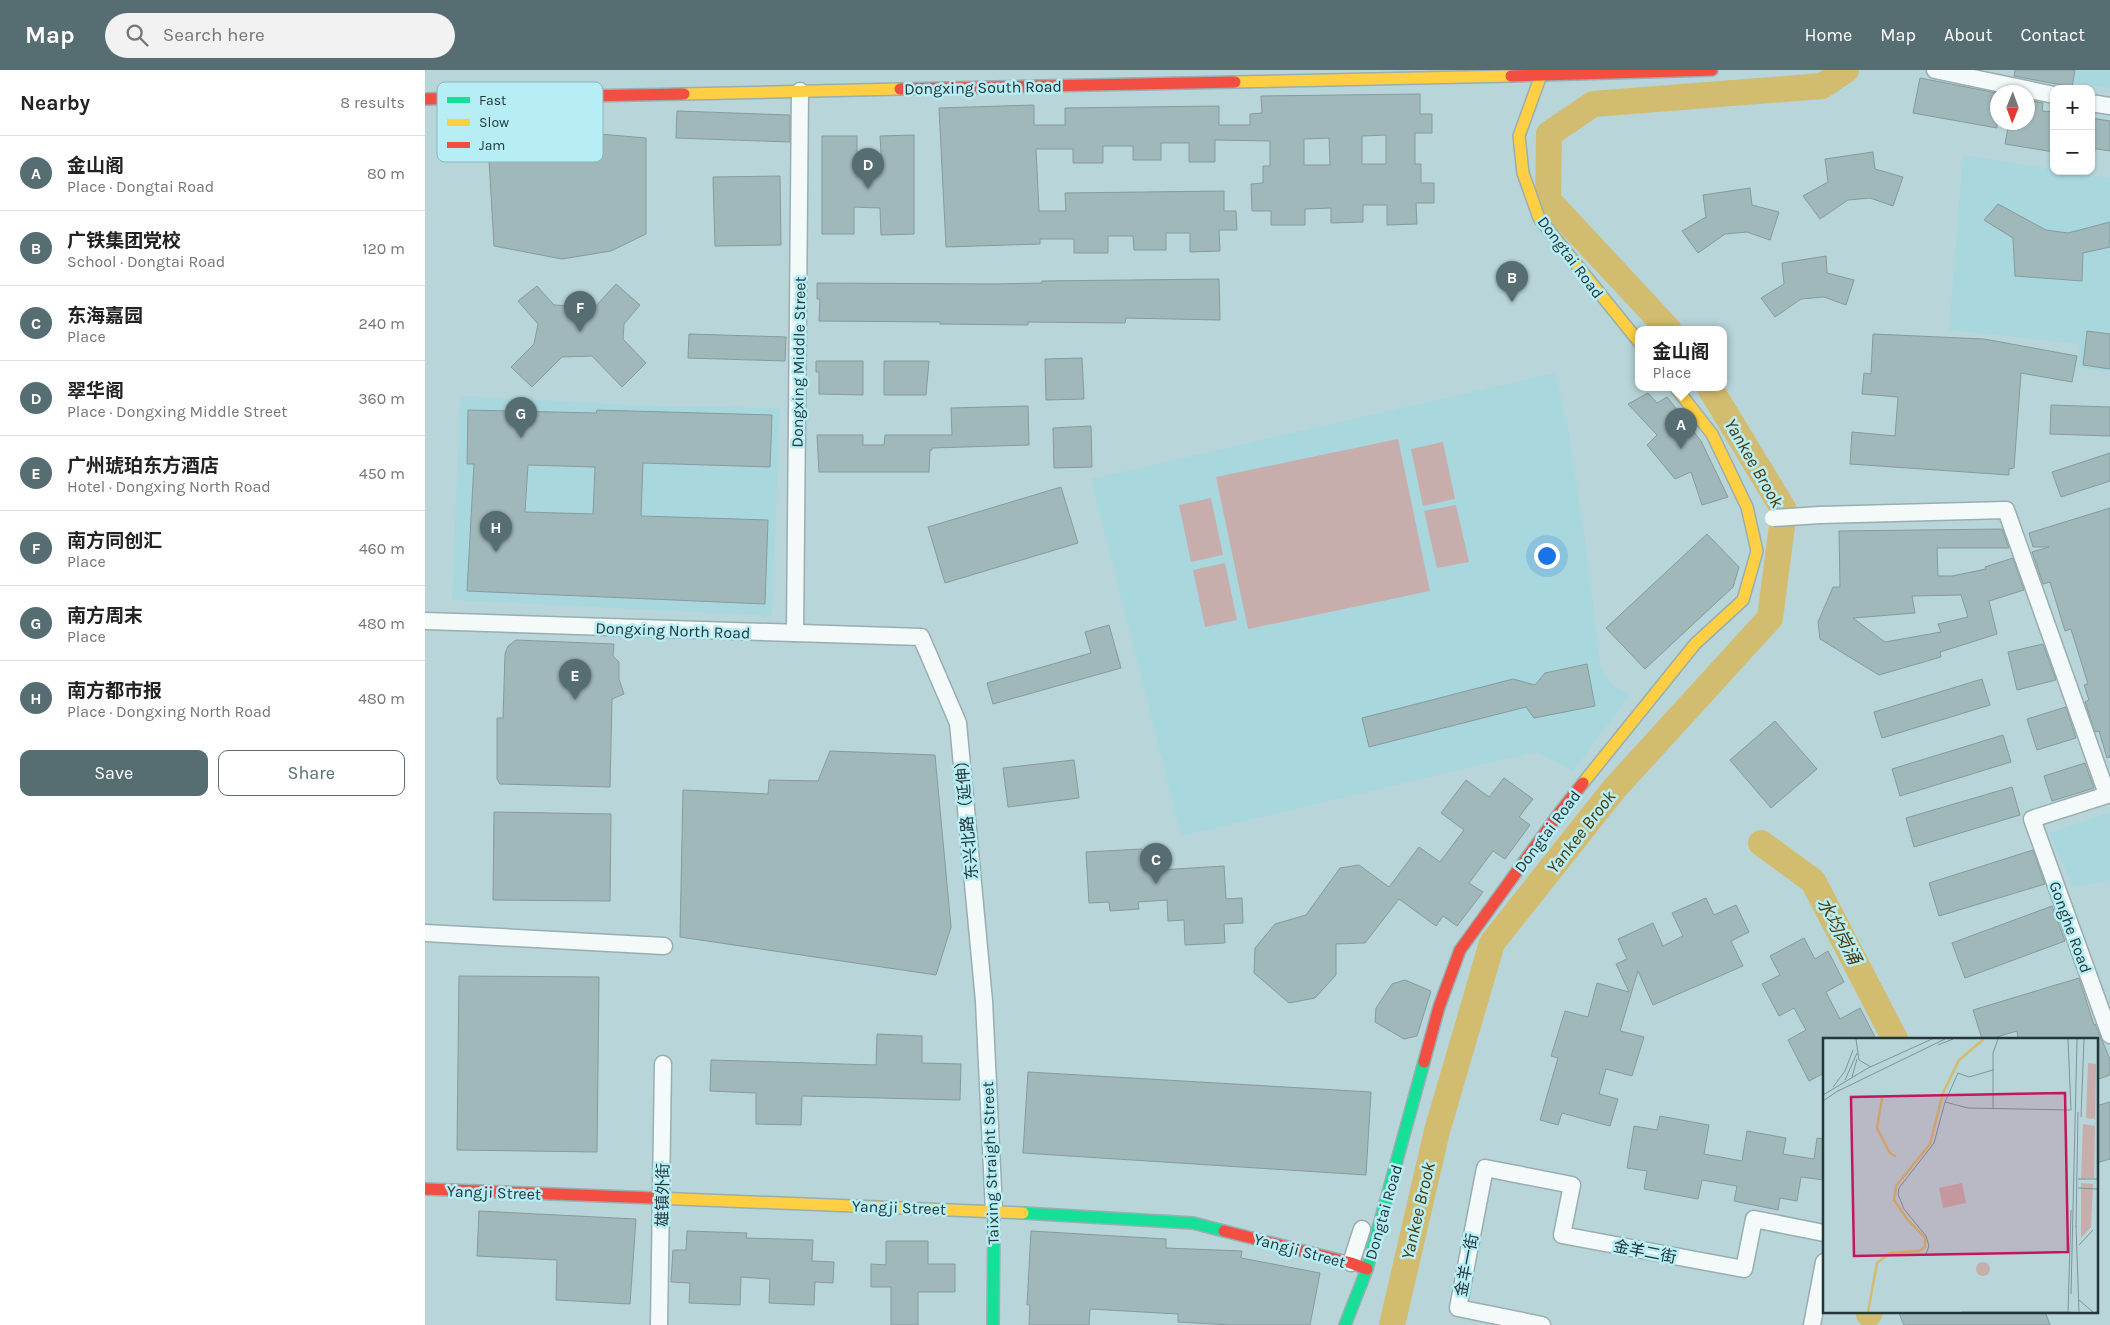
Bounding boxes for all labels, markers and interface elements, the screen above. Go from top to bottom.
search box [105,13,455,58]
text: Map [25,21,75,49]
icon: search [123,21,151,49]
text: Search here [163,24,265,46]
text: Home [1804,24,1852,46]
text: Map [1880,24,1916,46]
text: About [1944,24,1993,46]
text: Contact [2021,24,2085,46]
street label: Dongxing South Road [904,77,1062,98]
legend [437,82,603,162]
north arrow [1990,85,2035,130]
map controls [2050,85,2095,175]
button: + [2050,85,2095,130]
text: Nearby [20,91,90,115]
text: Fast [479,92,506,109]
text: 8 results [340,93,405,112]
text: Slow [479,114,509,131]
button: − [2050,130,2095,175]
text: Jam [479,137,505,154]
pin: D [852,148,884,189]
text: 金山阁 [67,155,124,177]
text: A [31,164,41,183]
text: 80 m [367,164,405,183]
text: Place · Dongtai Road [67,177,214,196]
street label: Dongtai Road [1533,212,1608,302]
text: 广铁集团党校 [67,230,181,252]
text: B [31,239,41,258]
text: 120 m [362,239,405,258]
text: School · Dongtai Road [67,252,225,271]
pin: B [1496,261,1528,302]
street label: Dongxing Middle Street [788,276,809,448]
pin: F [564,291,596,332]
text: 东海嘉园 [67,305,143,327]
text: C [31,314,41,333]
text: 240 m [359,314,405,333]
popup [1635,326,1727,391]
text: Place [67,327,106,346]
text: 金山阁 [1652,341,1710,363]
text: Place [1652,363,1691,382]
text: 翠华阁 [67,380,124,402]
text: D [31,389,41,408]
text: 360 m [358,389,405,408]
pin: G [505,397,537,438]
text: Place · Dongxing Middle Street [67,402,287,421]
pin: A [1665,408,1697,449]
water label: Yankee Brook [1720,414,1789,512]
text: 广州琥珀东方酒店 [67,455,219,477]
text: E [31,464,41,483]
text: 450 m [359,464,405,483]
text: Hotel · Dongxing North Road [67,477,271,496]
pin: H [480,511,512,552]
text: 南方同创汇 [67,530,162,552]
text: F [32,539,40,558]
text: 460 m [359,539,405,558]
your location [1534,543,1560,569]
text: Place [67,552,106,571]
text: 南方周末 [67,605,143,627]
text: G [31,614,41,633]
text: 480 m [358,614,405,633]
street label: Dongxing North Road [595,618,751,643]
text: Place [67,627,106,646]
pin: E [559,659,591,700]
text: 南方都市报 [67,680,162,702]
text: H [30,689,42,708]
text: 480 m [358,689,405,708]
text: Place · Dongxing North Road [67,702,271,721]
button: Save [20,750,208,796]
button: Share [218,750,405,796]
street label: 东兴北路（延伸） [951,751,982,881]
water label: Yankee Brook [1542,785,1621,878]
street label: Dongtai Road [1510,786,1585,876]
pin: C [1140,843,1172,884]
street label: Gonghe Road [2045,879,2096,976]
water label: 水均岗涌 [1812,894,1867,970]
inset map [1823,1038,2097,1312]
street label: Taixing Straight Street [978,1081,1003,1245]
water label: Yankee Brook [1396,1159,1440,1262]
street label: Dongtai Road [1361,1162,1406,1262]
street label: 雄镇外街 [652,1163,673,1227]
street label: Yangji Street [447,1181,541,1204]
street label: Yangji Street [852,1196,946,1219]
street label: Yangji Street [1252,1229,1348,1272]
street label: 金羊一街 [1451,1232,1482,1298]
street label: 金羊二街 [1612,1236,1678,1267]

